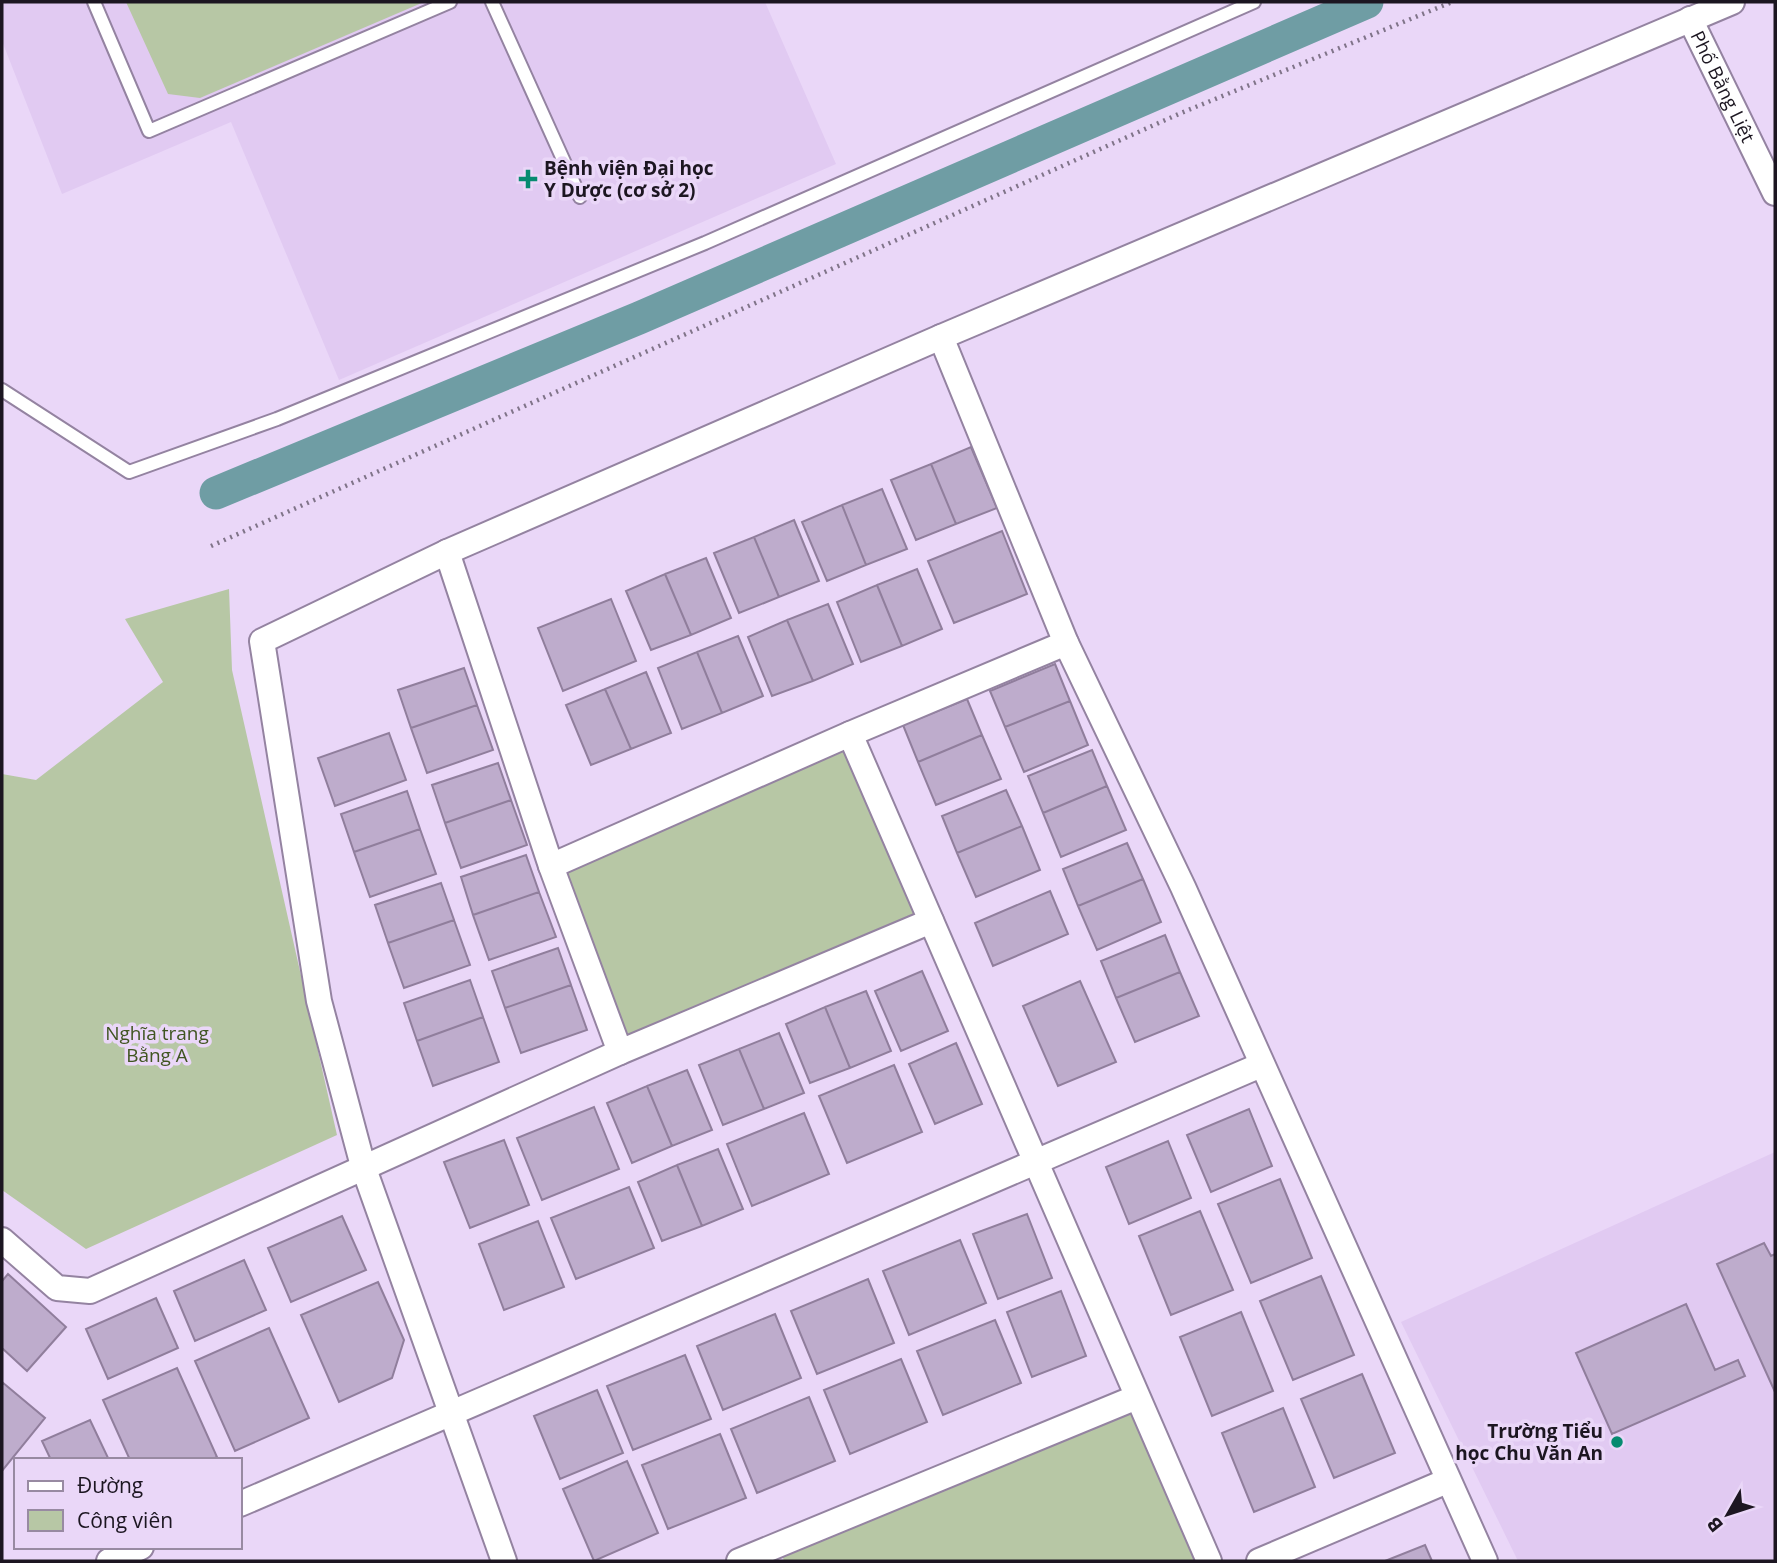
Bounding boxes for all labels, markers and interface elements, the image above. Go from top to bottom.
street label: Phố Bằng Liệt [1685,26,1761,147]
place label: Bệnh viện Đại học Y Dược (cơ sở 2) [544,155,714,203]
marker: Bệnh viện Đại học Y Dược (cơ sở 2) [518,169,538,189]
park label: Nghĩa trang Bằng A [105,1020,209,1068]
place label: Trường Tiểu học Chu Văn An [1455,1418,1603,1466]
marker: Trường Tiểu học Chu Văn An [1609,1434,1625,1450]
legend [14,1458,242,1549]
text: Đường [77,1471,143,1499]
north arrow [1693,1479,1763,1549]
text: Công viên [77,1506,173,1534]
text: B [1701,1512,1729,1538]

